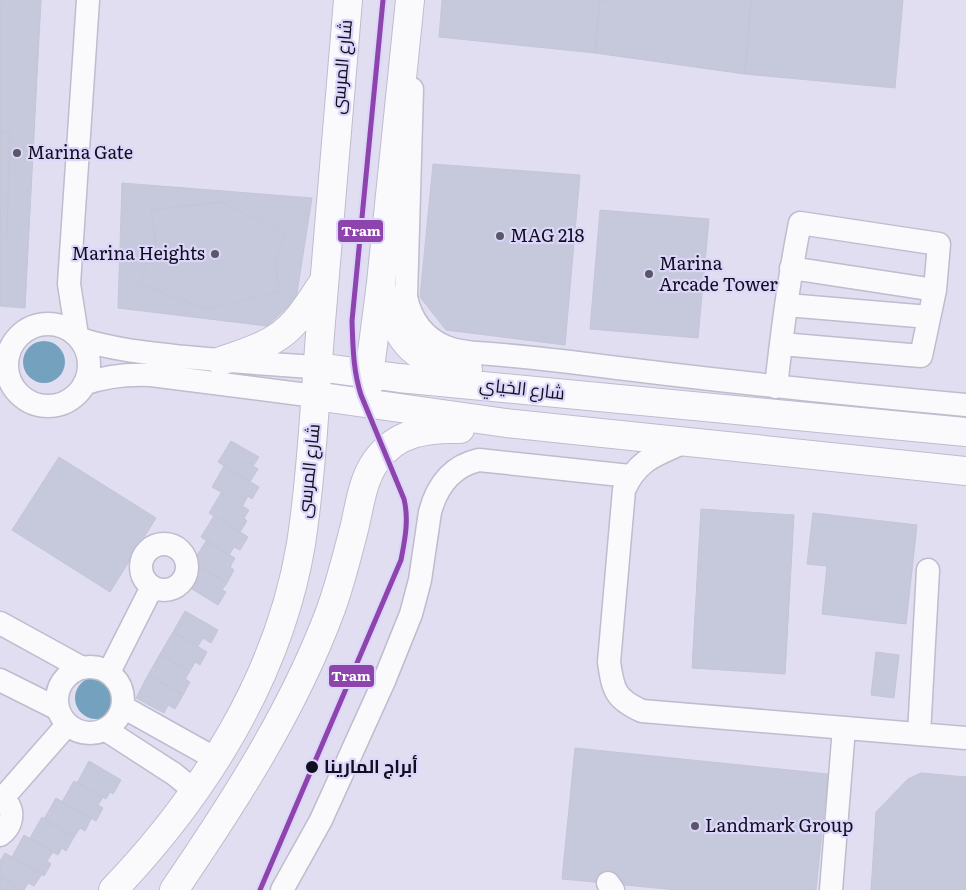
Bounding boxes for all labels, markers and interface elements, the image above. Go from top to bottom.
street label: شارع المرسى [323,18,358,115]
place label: Marina Gate [27,138,133,165]
marker: Marina Gate [11,147,23,159]
line badge: Tram [337,219,384,243]
text: Tram [341,220,381,240]
place label: MAG 218 [510,221,584,248]
marker: MAG 218 [494,230,506,242]
place label: Marina Heights [72,239,205,266]
marker: Marina Heights [209,248,221,260]
place label: Marina Arcade Tower [659,249,778,297]
marker: Marina Arcade Tower [643,268,655,280]
street label: شارع الخياي [478,370,566,407]
street label: شارع المرسى [289,422,326,519]
line badge: Tram [328,664,375,688]
text: Tram [331,665,371,685]
place label: أبراج المارينا [324,752,418,779]
marker: أبراج المارينا [304,759,320,775]
place label: Landmark Group [705,811,853,838]
marker: Landmark Group [689,820,701,832]

